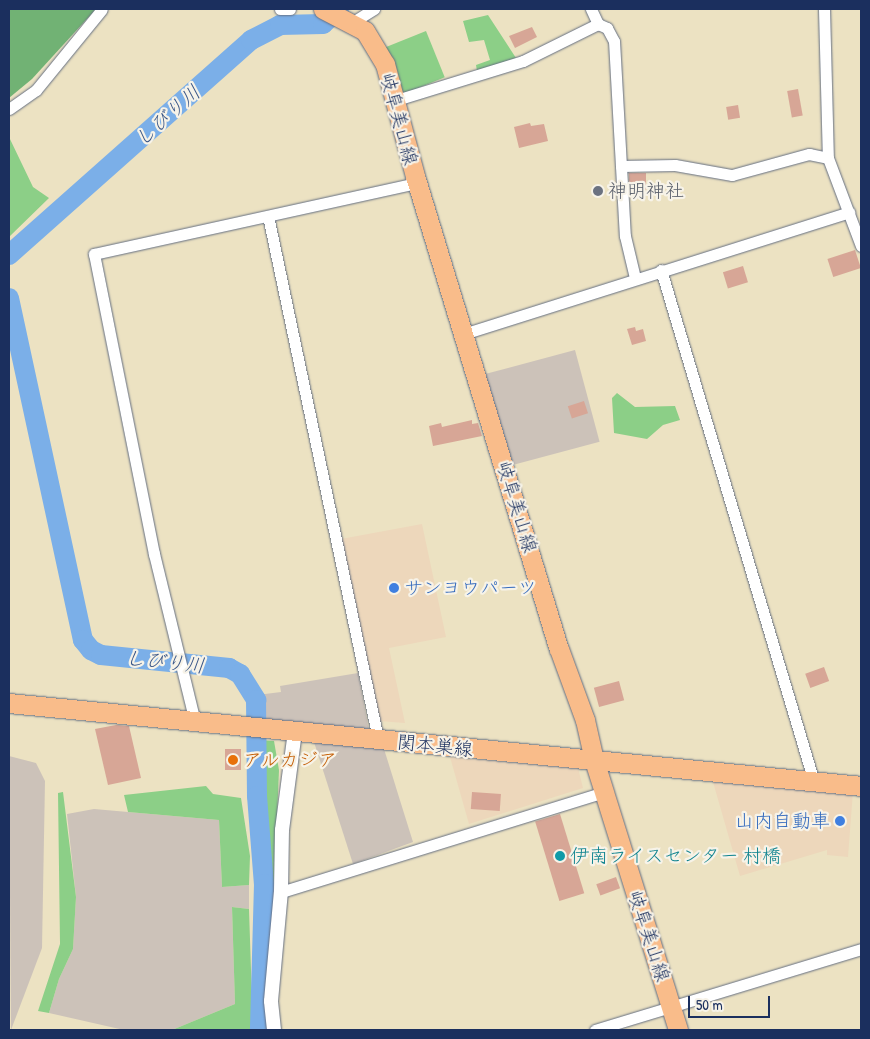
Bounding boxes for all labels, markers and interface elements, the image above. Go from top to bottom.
street label: 岐阜美山線 [376,70,422,168]
water label: しびり川 [129,79,205,151]
place label: 神明神社 [608,180,684,202]
marker: 神明神社 [592,185,604,197]
street label: 岐阜美山線 [492,458,542,556]
place label: サンヨウパーツ [404,577,537,599]
marker: サンヨウパーツ [388,582,400,594]
water label: しびり川 [124,645,206,677]
street label: 関本巣線 [396,731,474,761]
place label: アルカジア [243,749,338,771]
marker: アルカジア [227,754,239,766]
place label: 山内自動車 [735,810,830,832]
marker: 山内自動車 [834,815,846,827]
place label: 伊南ライスセンター 村橋 [570,845,783,867]
marker: 伊南ライスセンター 村橋 [554,850,566,862]
street label: 岐阜美山線 [623,887,675,985]
scale bar [690,986,772,1018]
text: 50 m [696,994,723,1015]

